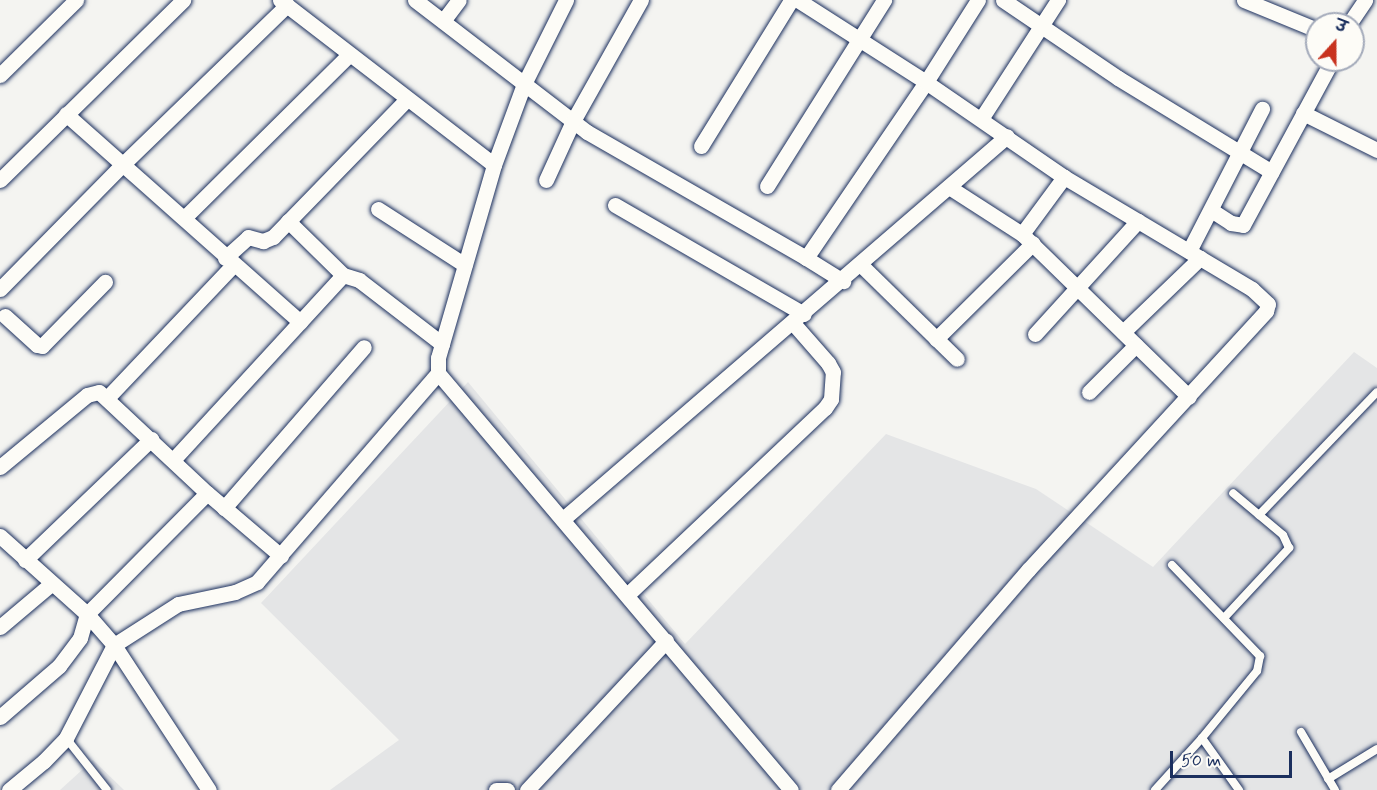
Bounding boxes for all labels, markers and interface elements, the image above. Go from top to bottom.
north arrow [1305,12,1365,72]
text: उ [1332,15,1350,38]
scale bar [1173,739,1294,777]
text: 50 m [1181,749,1221,773]

